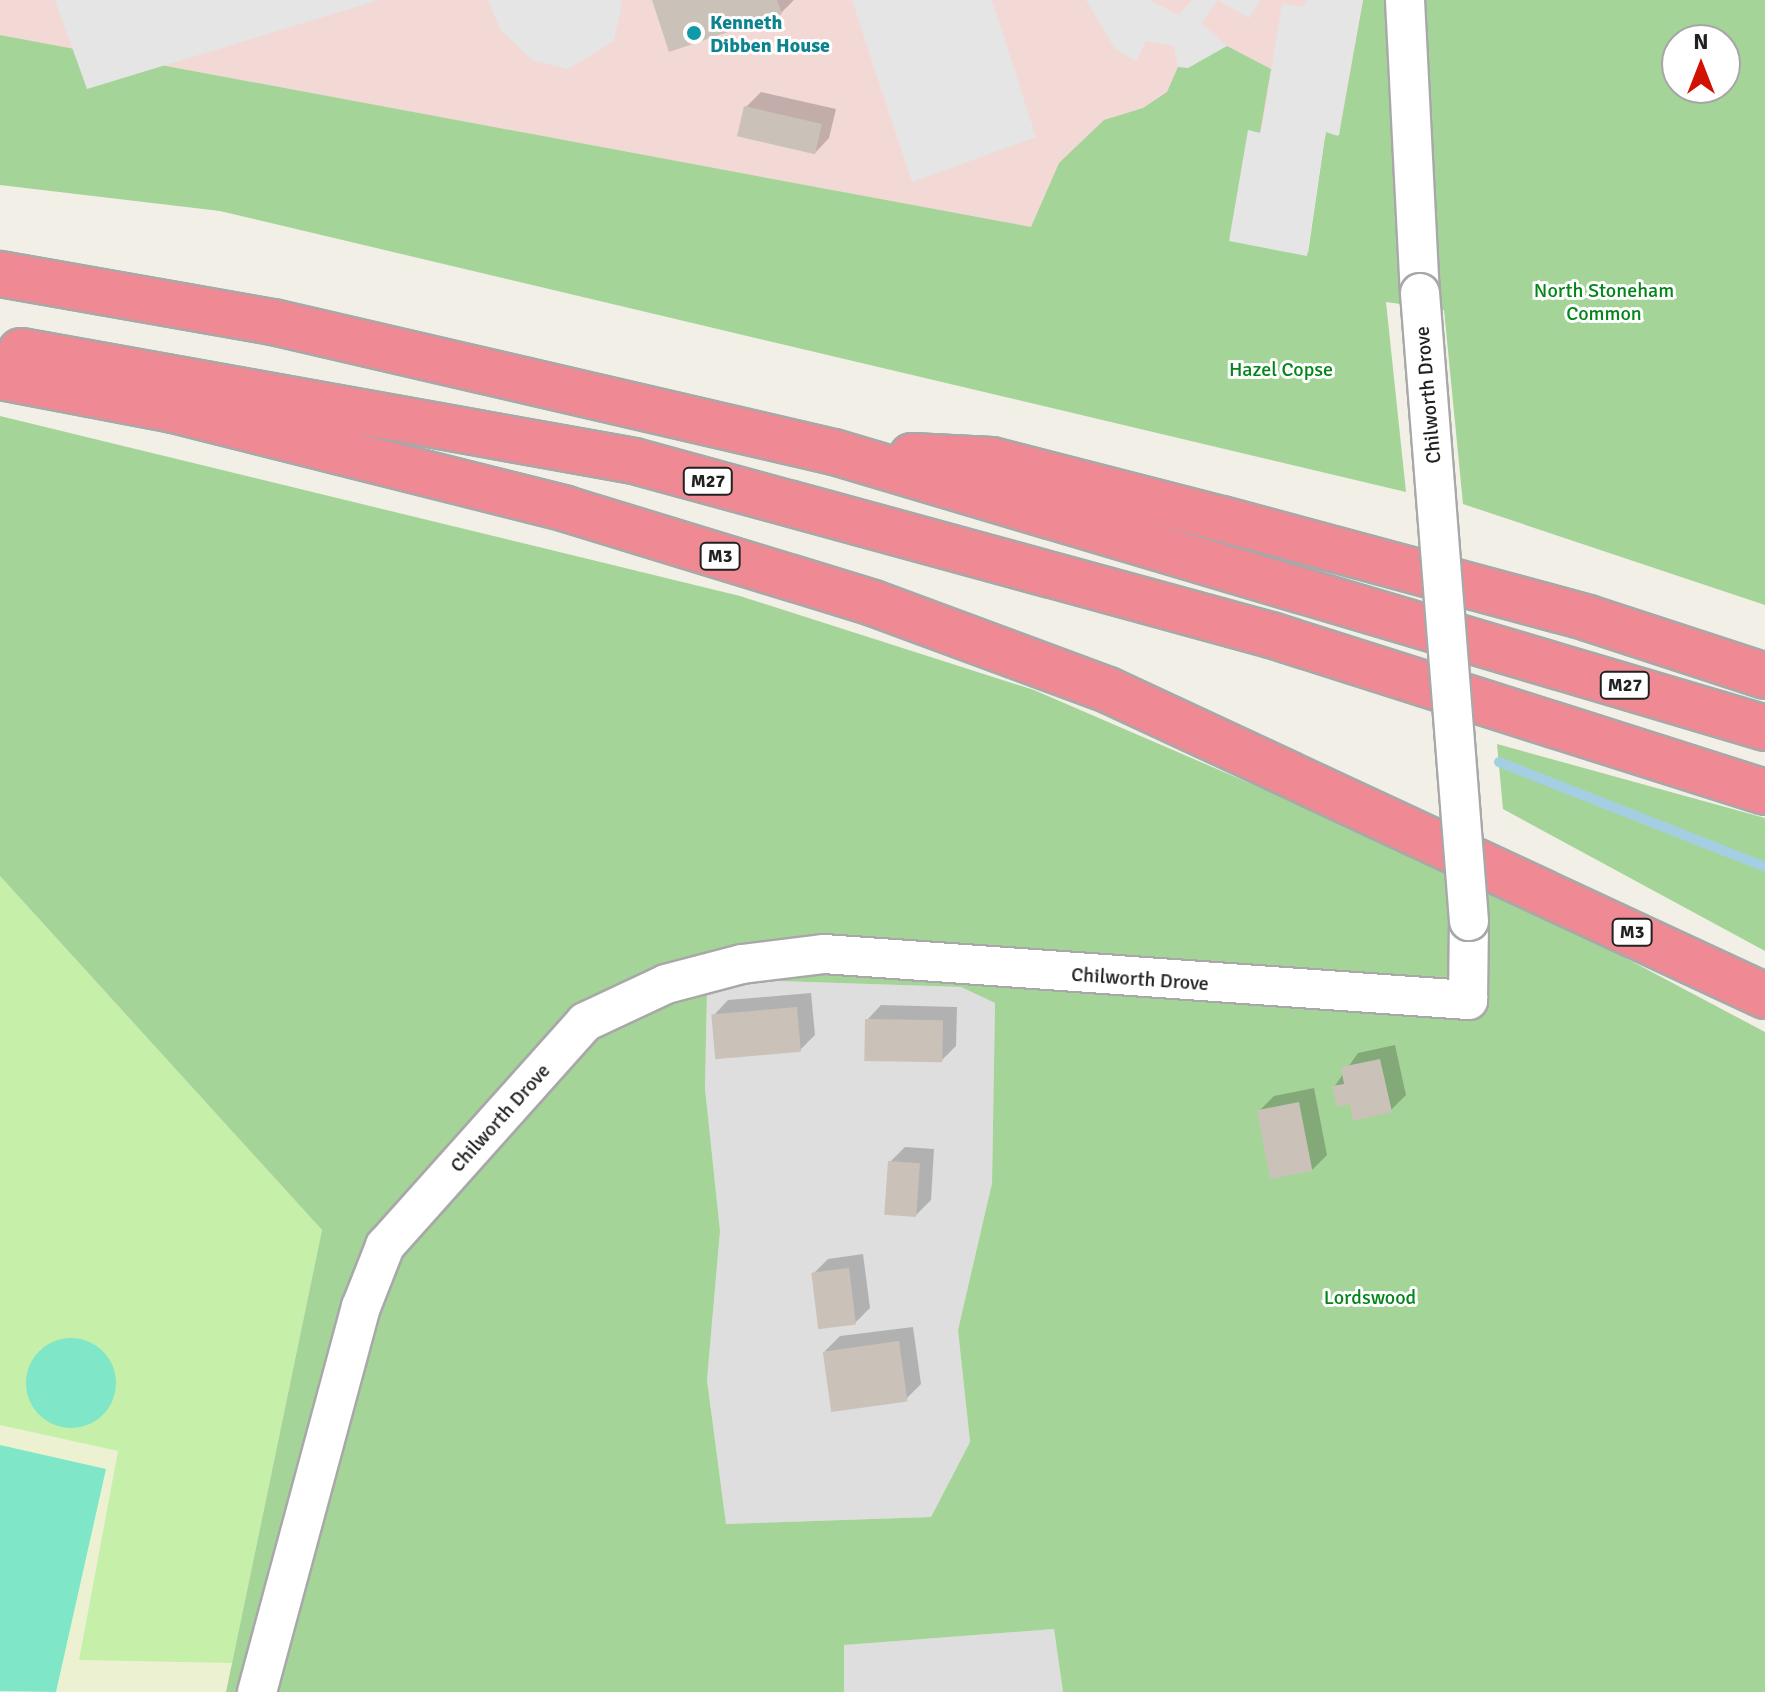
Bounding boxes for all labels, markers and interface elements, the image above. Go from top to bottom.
place label: Kenneth Dibben House [710,10,830,57]
marker: Kenneth Dibben House [685,24,703,42]
north arrow [1661,24,1741,104]
text: N [1693,28,1709,55]
park label: North Stoneham Common [1534,279,1674,326]
street label: Chilworth Drove [1410,325,1446,465]
park label: Hazel Copse [1229,357,1333,381]
road number: M27 [682,467,734,495]
road number: M3 [698,542,742,570]
road number: M27 [1599,671,1651,699]
road number: M3 [1610,918,1654,946]
street label: Chilworth Drove [1070,962,1210,996]
street label: Chilworth Drove [445,1059,555,1177]
park label: Lordswood [1324,1285,1416,1309]

